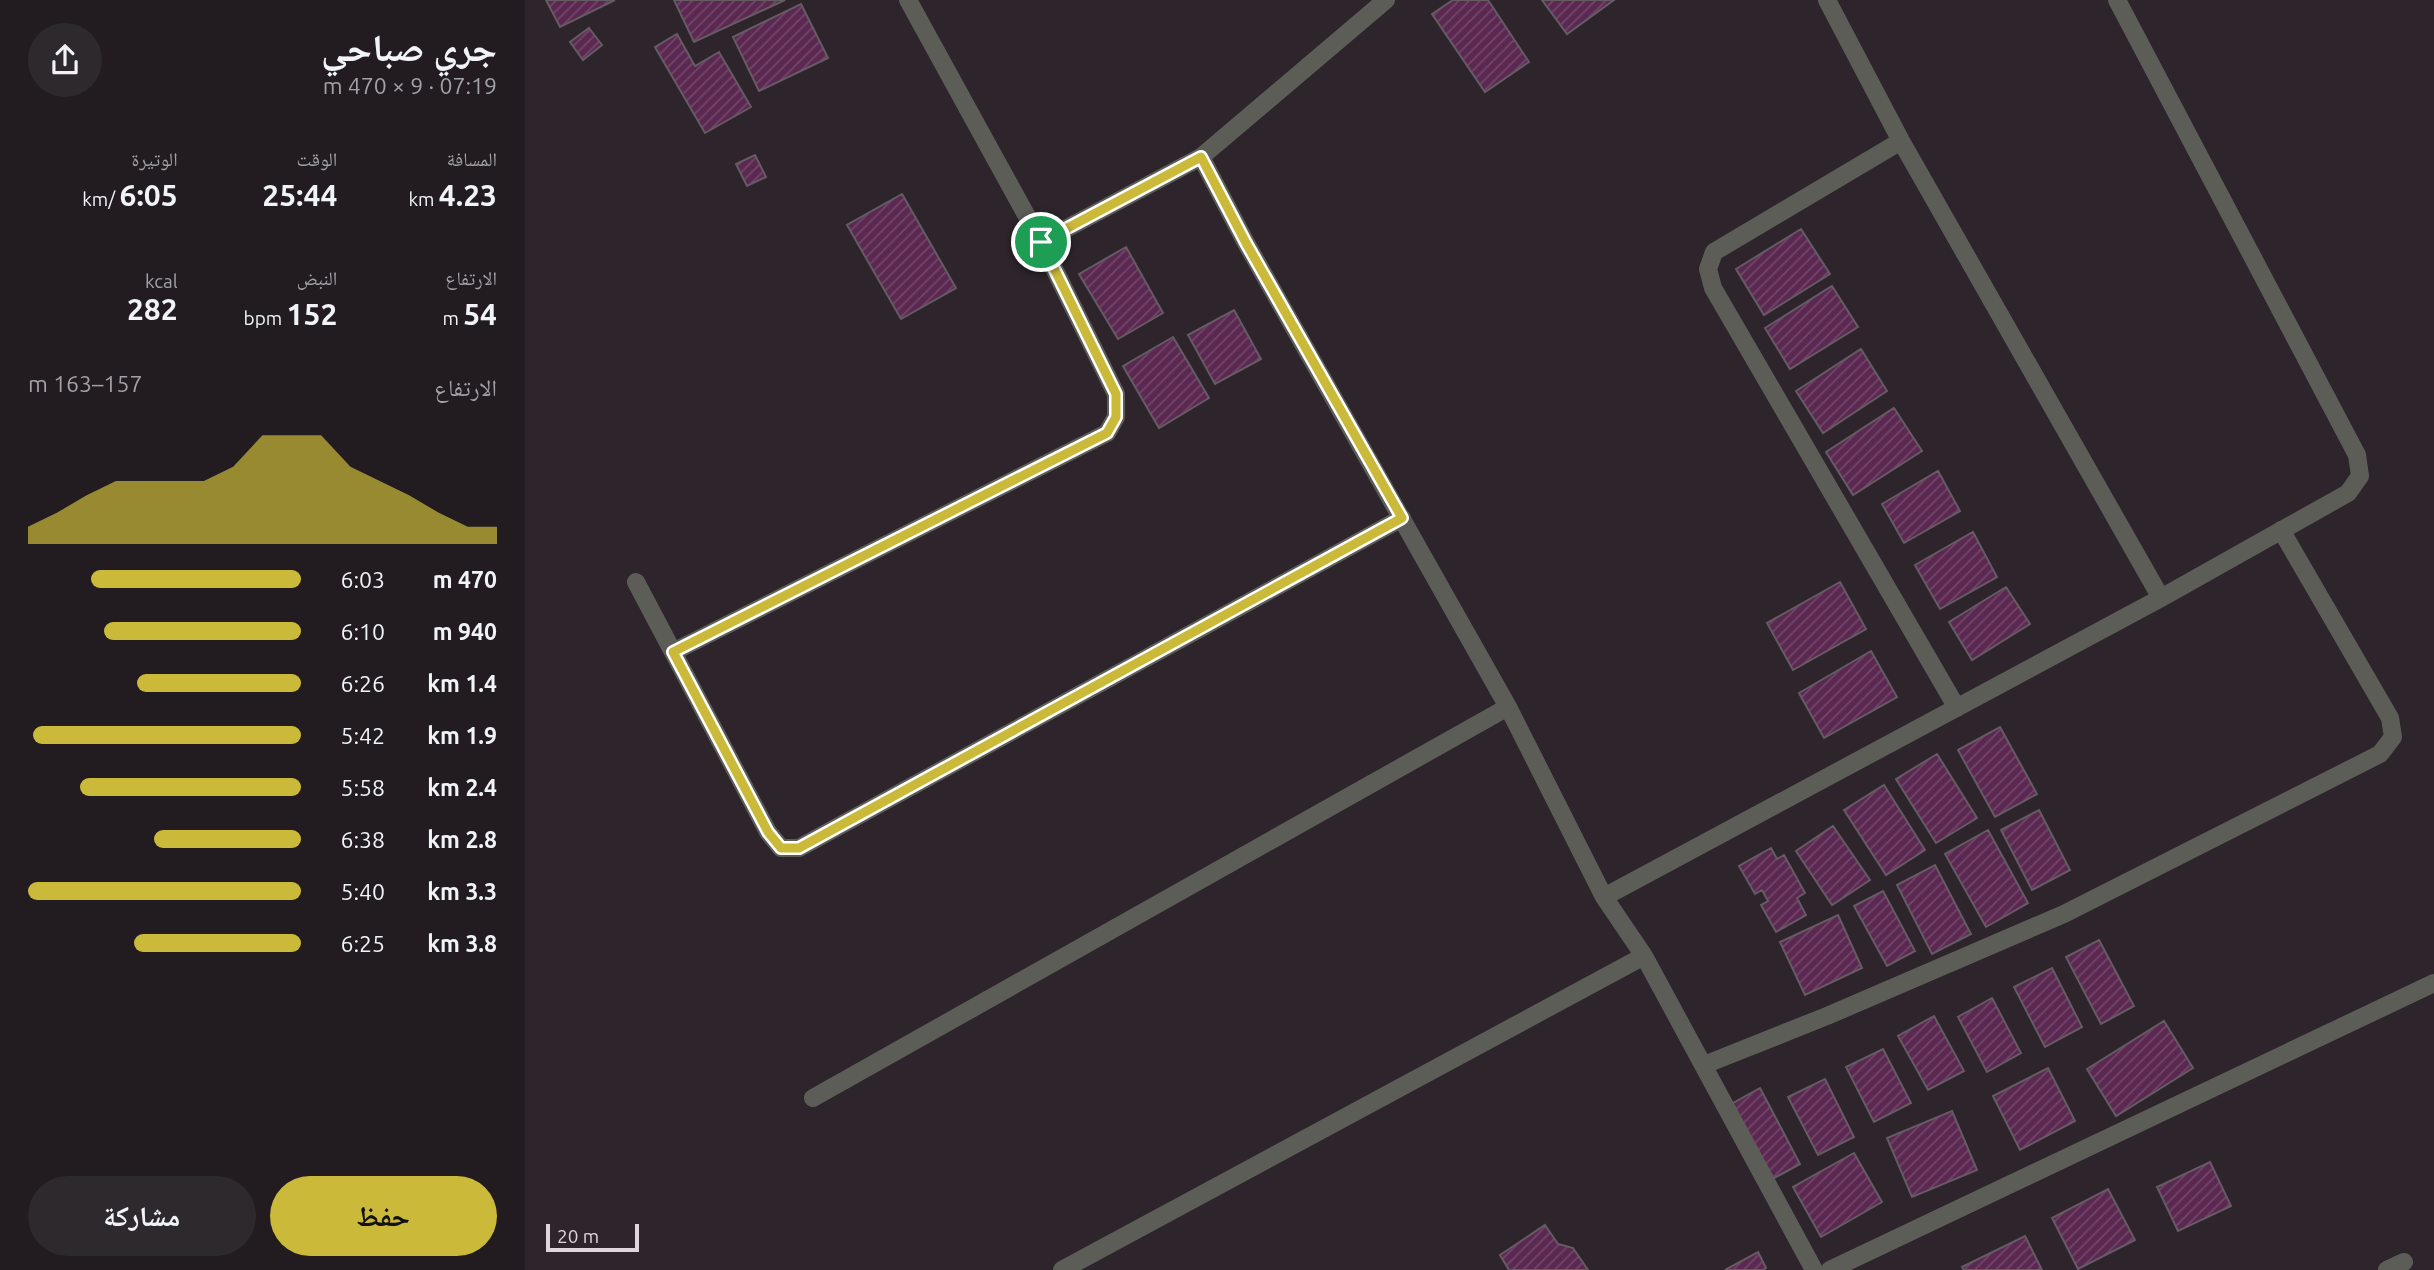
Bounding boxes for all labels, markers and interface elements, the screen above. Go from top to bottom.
button: share [28,23,102,97]
text: جري صباحي [321,26,497,68]
text: 07:19 · 9 × 470 m [323,73,497,98]
text: الوتيرة [131,148,178,170]
text: الوقت [296,148,337,170]
text: المسافة [447,148,497,170]
text: 6:05 [120,178,178,212]
text: 25:44 [262,178,337,212]
text: 4.23 [439,178,497,212]
text: /km [82,188,120,210]
text: km [409,188,439,210]
pin [1011,212,1071,272]
icon: arrive [1022,223,1060,261]
text: النبض [297,267,337,289]
text: الارتفاع [445,267,497,289]
text: kcal [145,270,178,292]
text: 282 [127,292,178,326]
text: 152 [287,297,337,331]
text: 54 [463,297,497,331]
text: bpm [244,307,287,329]
text: m [442,307,463,329]
text: 157–163 m [28,371,142,396]
text: الارتفاع [434,375,497,400]
text: 6:03 [340,567,385,592]
text: 470 m [433,567,497,592]
text: 6:10 [340,619,385,644]
text: 940 m [433,619,497,644]
text: 6:26 [340,671,385,696]
text: 1.4 km [427,671,497,696]
text: 5:42 [340,723,385,748]
text: 1.9 km [427,723,497,748]
text: 5:58 [340,775,385,800]
text: 2.4 km [427,775,497,800]
text: 6:38 [340,827,385,852]
text: 2.8 km [427,827,497,852]
text: 5:40 [340,879,385,904]
text: 3.3 km [427,879,497,904]
text: 6:25 [340,931,385,956]
text: 3.8 km [427,931,497,956]
button: مشاركة [28,1176,256,1256]
button: حفظ [270,1176,497,1256]
scale bar [546,1221,639,1253]
text: 20 m [557,1225,599,1247]

